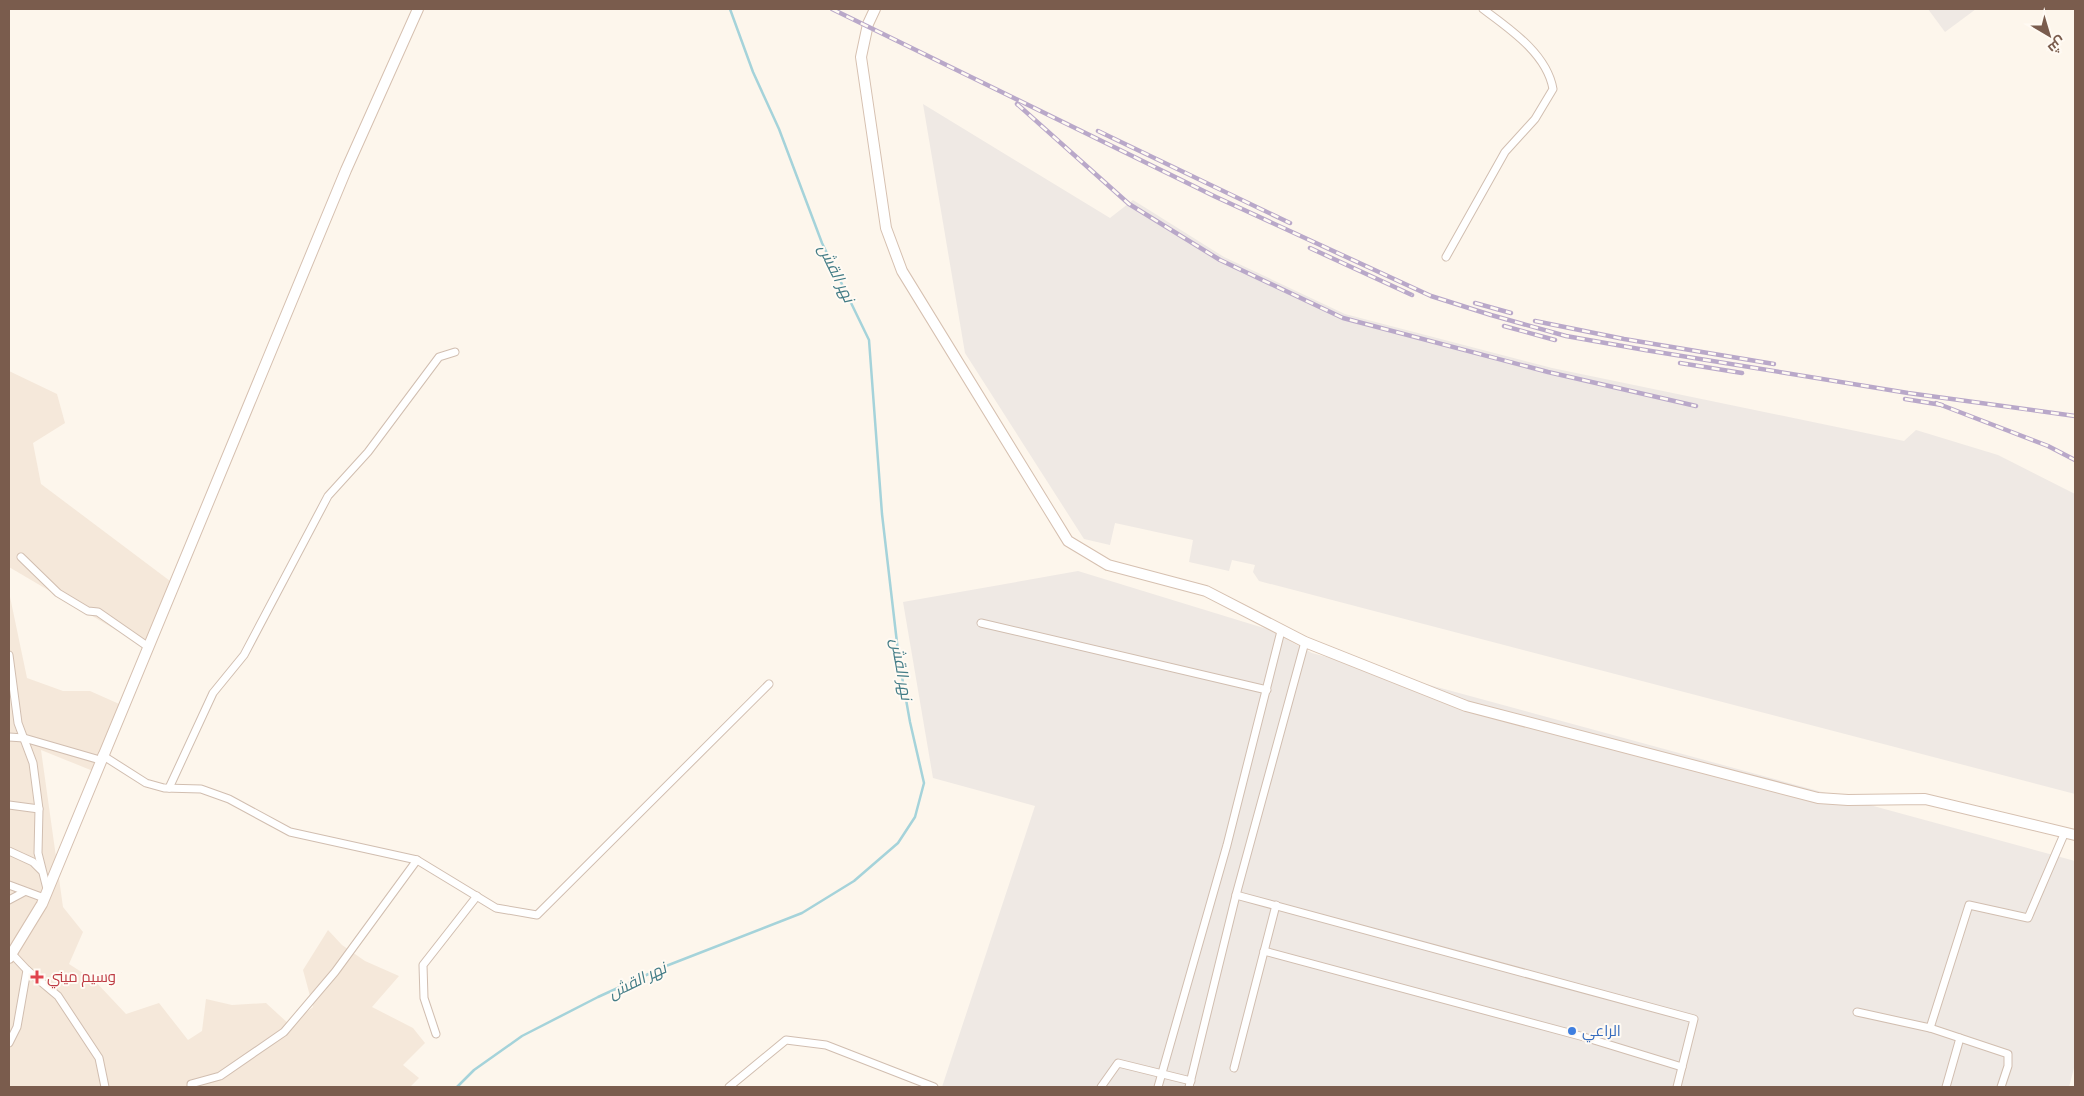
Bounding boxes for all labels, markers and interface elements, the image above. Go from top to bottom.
north arrow [2024,10,2074,60]
text: ش [2044,33,2070,58]
water label: نهر القش [813,240,861,307]
water label: نهر القش [886,636,919,703]
water label: نهر القش [604,956,671,1004]
place label: وسيم ميني [47,966,116,989]
marker: وسيم ميني [31,971,43,983]
place label: الراعي [1582,1020,1621,1043]
marker: الراعي [1566,1025,1578,1037]

